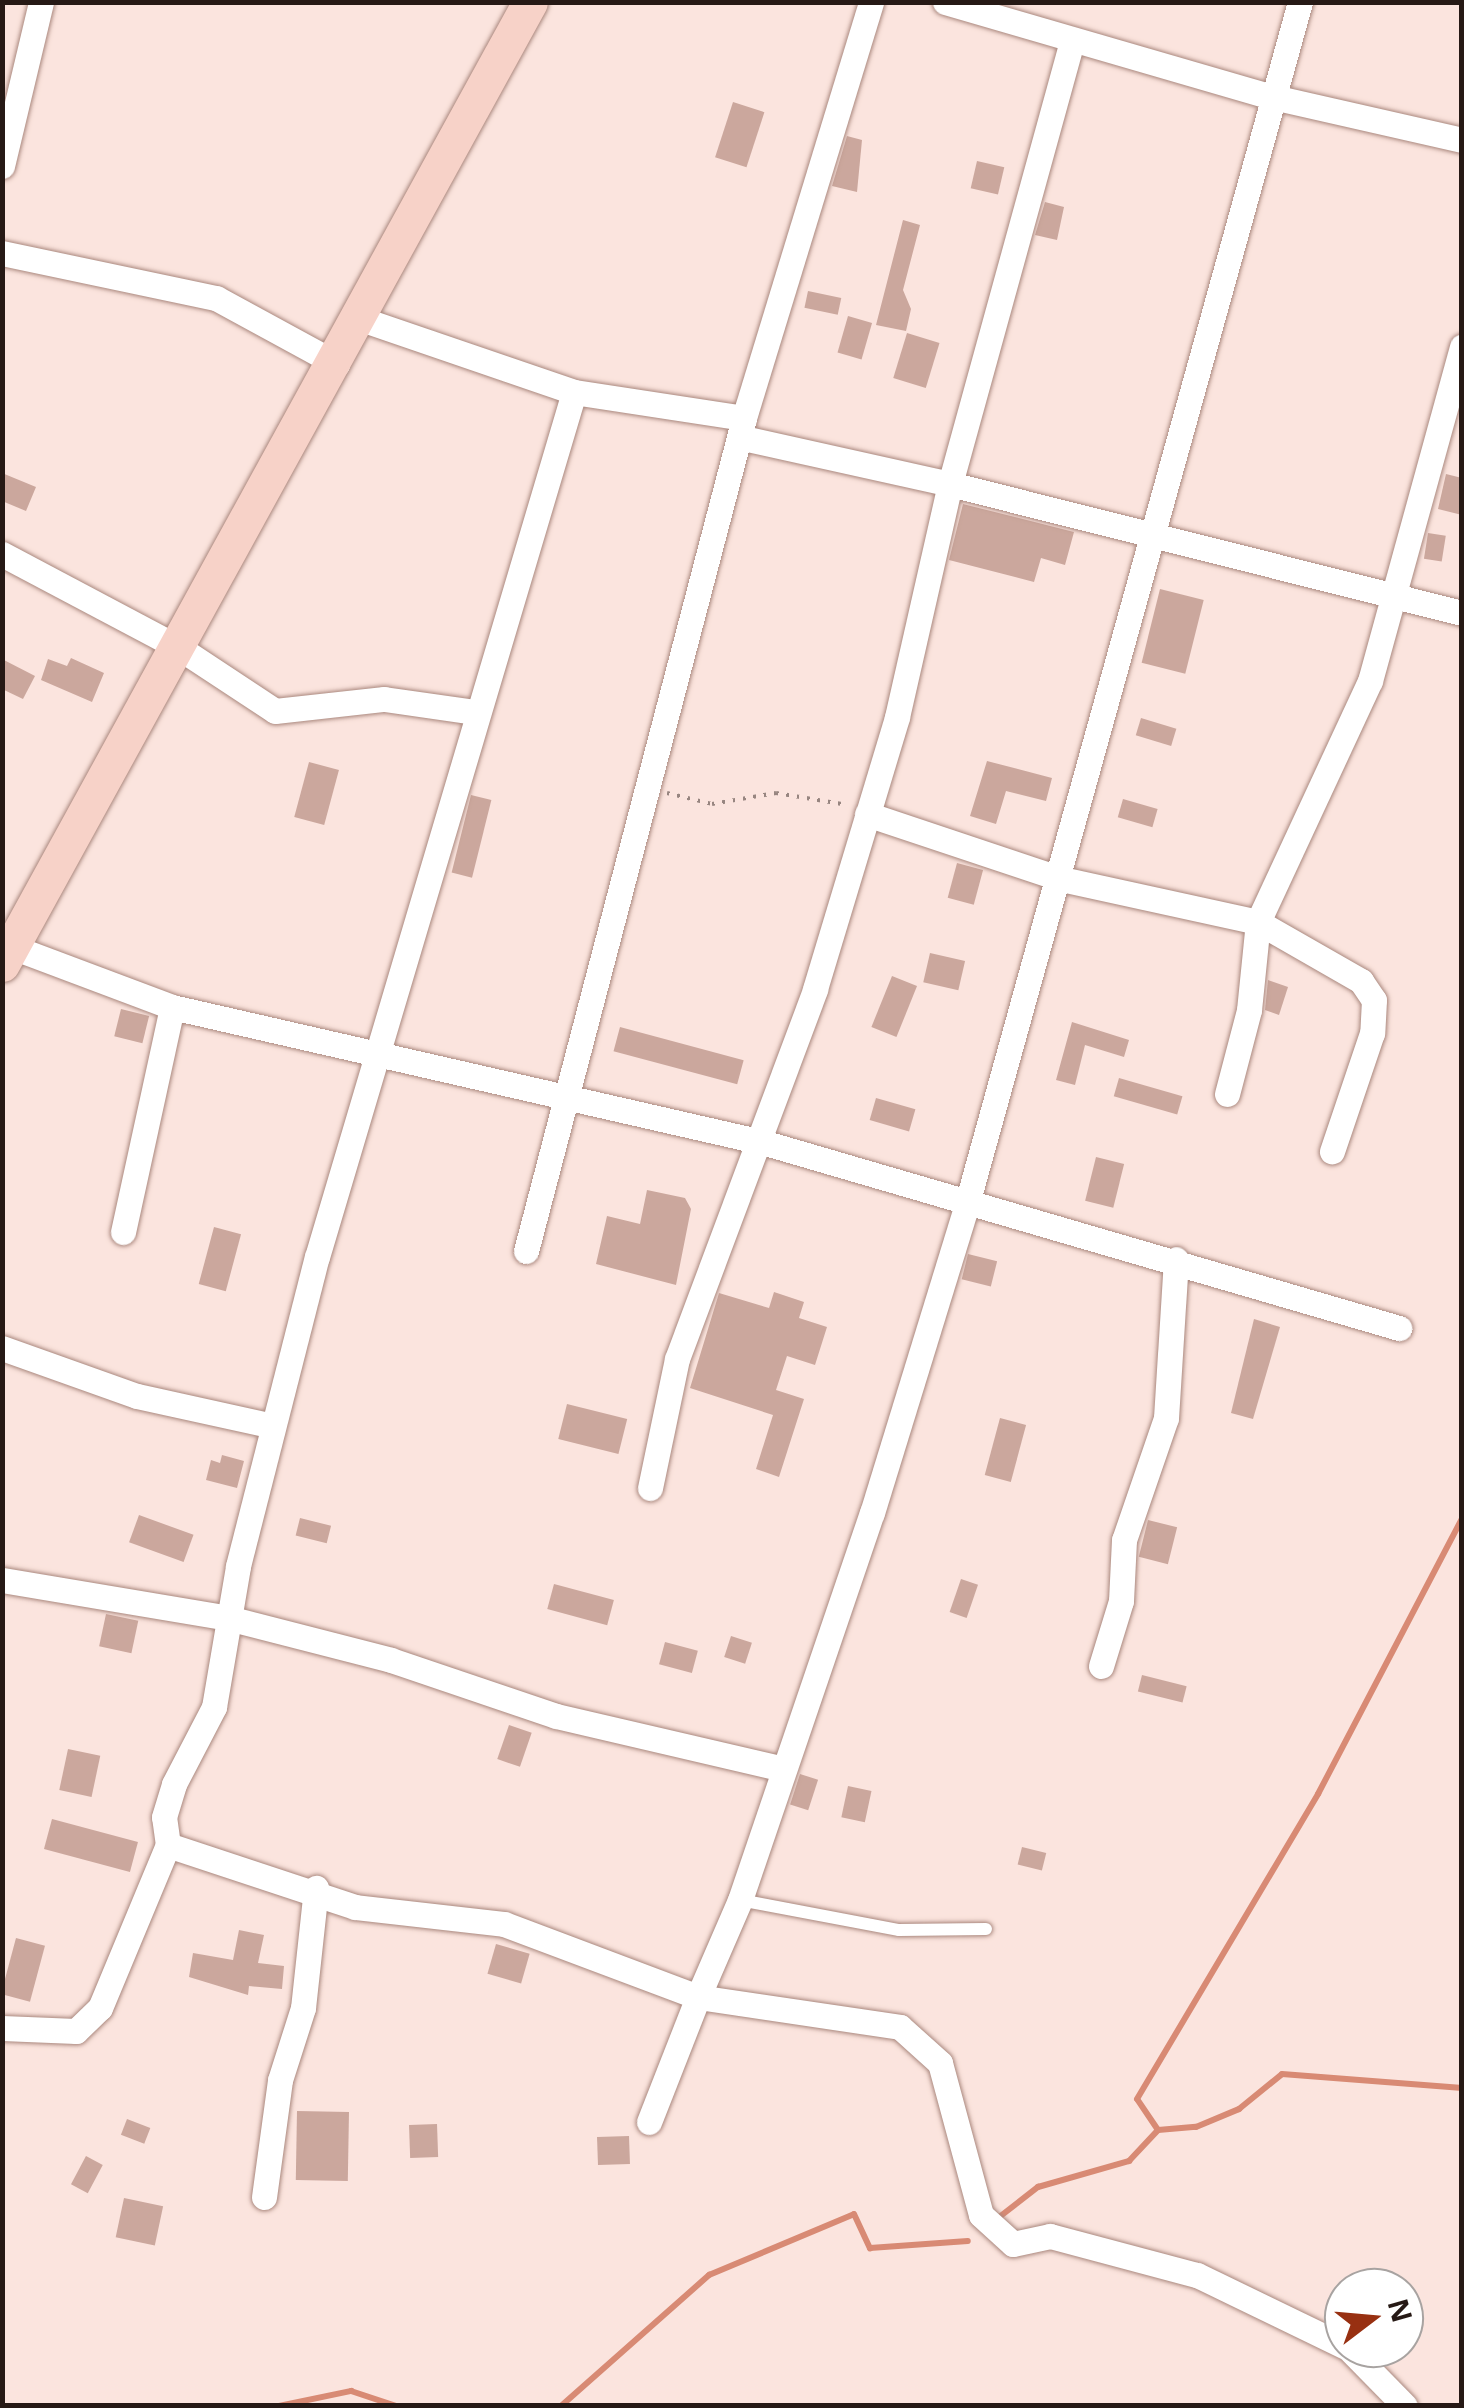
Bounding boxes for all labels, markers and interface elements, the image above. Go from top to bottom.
north arrow [1324,2268,1424,2368]
text: N [1380,2294,1422,2326]

